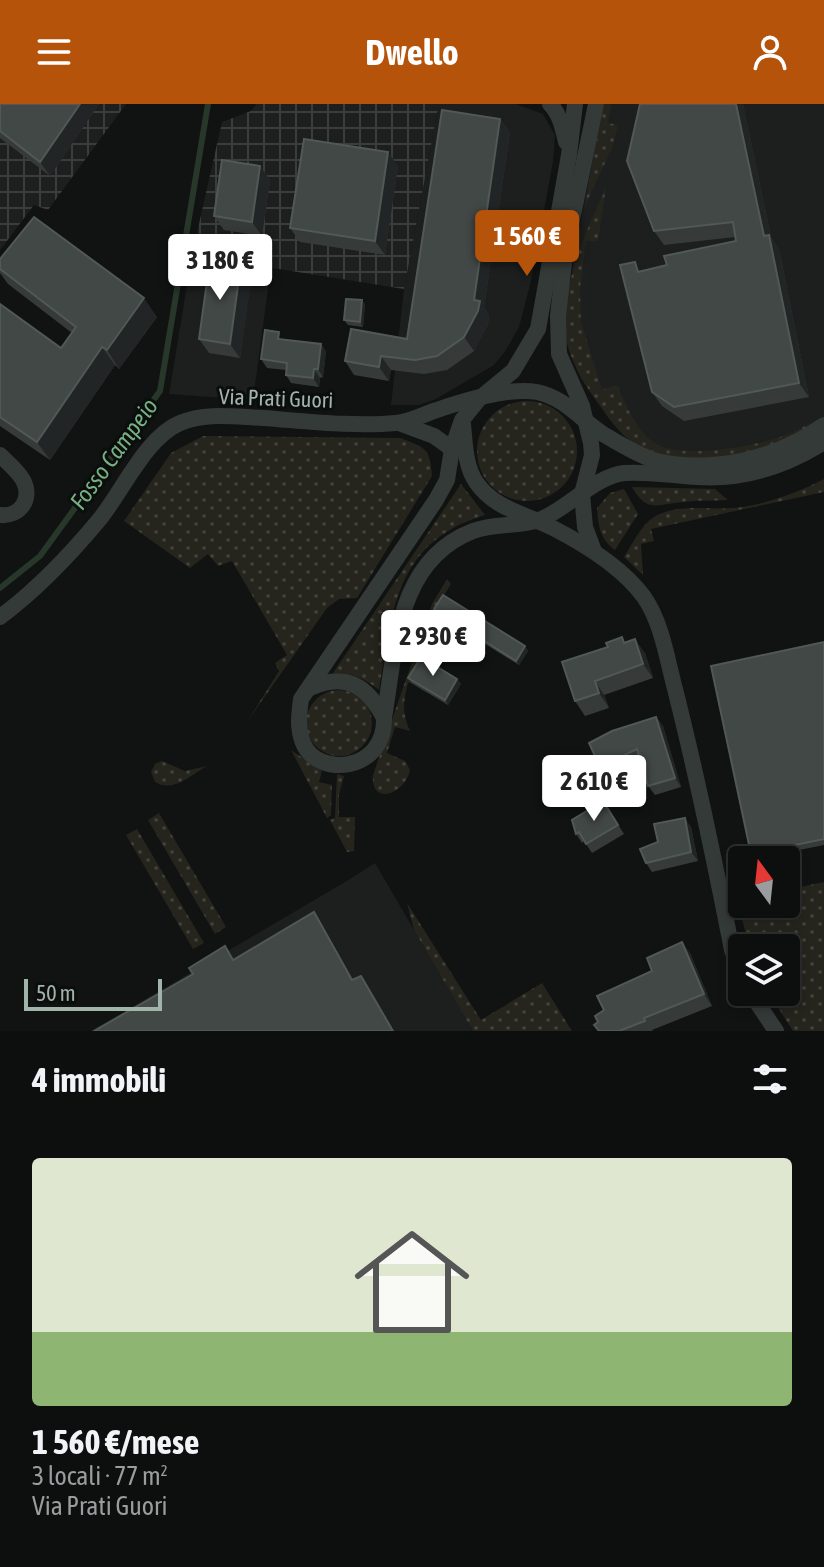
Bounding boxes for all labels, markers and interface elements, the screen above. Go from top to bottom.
icon: menu [32,30,76,74]
icon: person [748,30,792,74]
text: Dwello [365,31,459,73]
pin: 1 560 € [453,210,601,278]
text: 1 560 € [493,221,561,251]
pin: 3 180 € [146,234,294,302]
text: 3 180 € [186,245,254,275]
street label: Via Prati Guori [218,383,334,413]
water label: Fosso Campeio [64,393,163,514]
pin: 2 930 € [359,610,507,678]
text: 2 930 € [399,621,467,651]
pin: 2 610 € [520,755,668,823]
text: 2 610 € [560,766,628,796]
north arrow [728,846,800,918]
map controls [728,846,800,1006]
button: layers [728,934,800,1006]
scale bar [24,975,162,1011]
text: 50 m [36,980,76,1006]
icon: filters [748,1057,792,1101]
text: 4 immobili [32,1060,166,1099]
icon: home [340,1210,484,1354]
text: 1 560 €/mese [32,1422,199,1461]
text: 3 locali · 77 m² [32,1461,168,1491]
text: Via Prati Guori [32,1491,168,1521]

